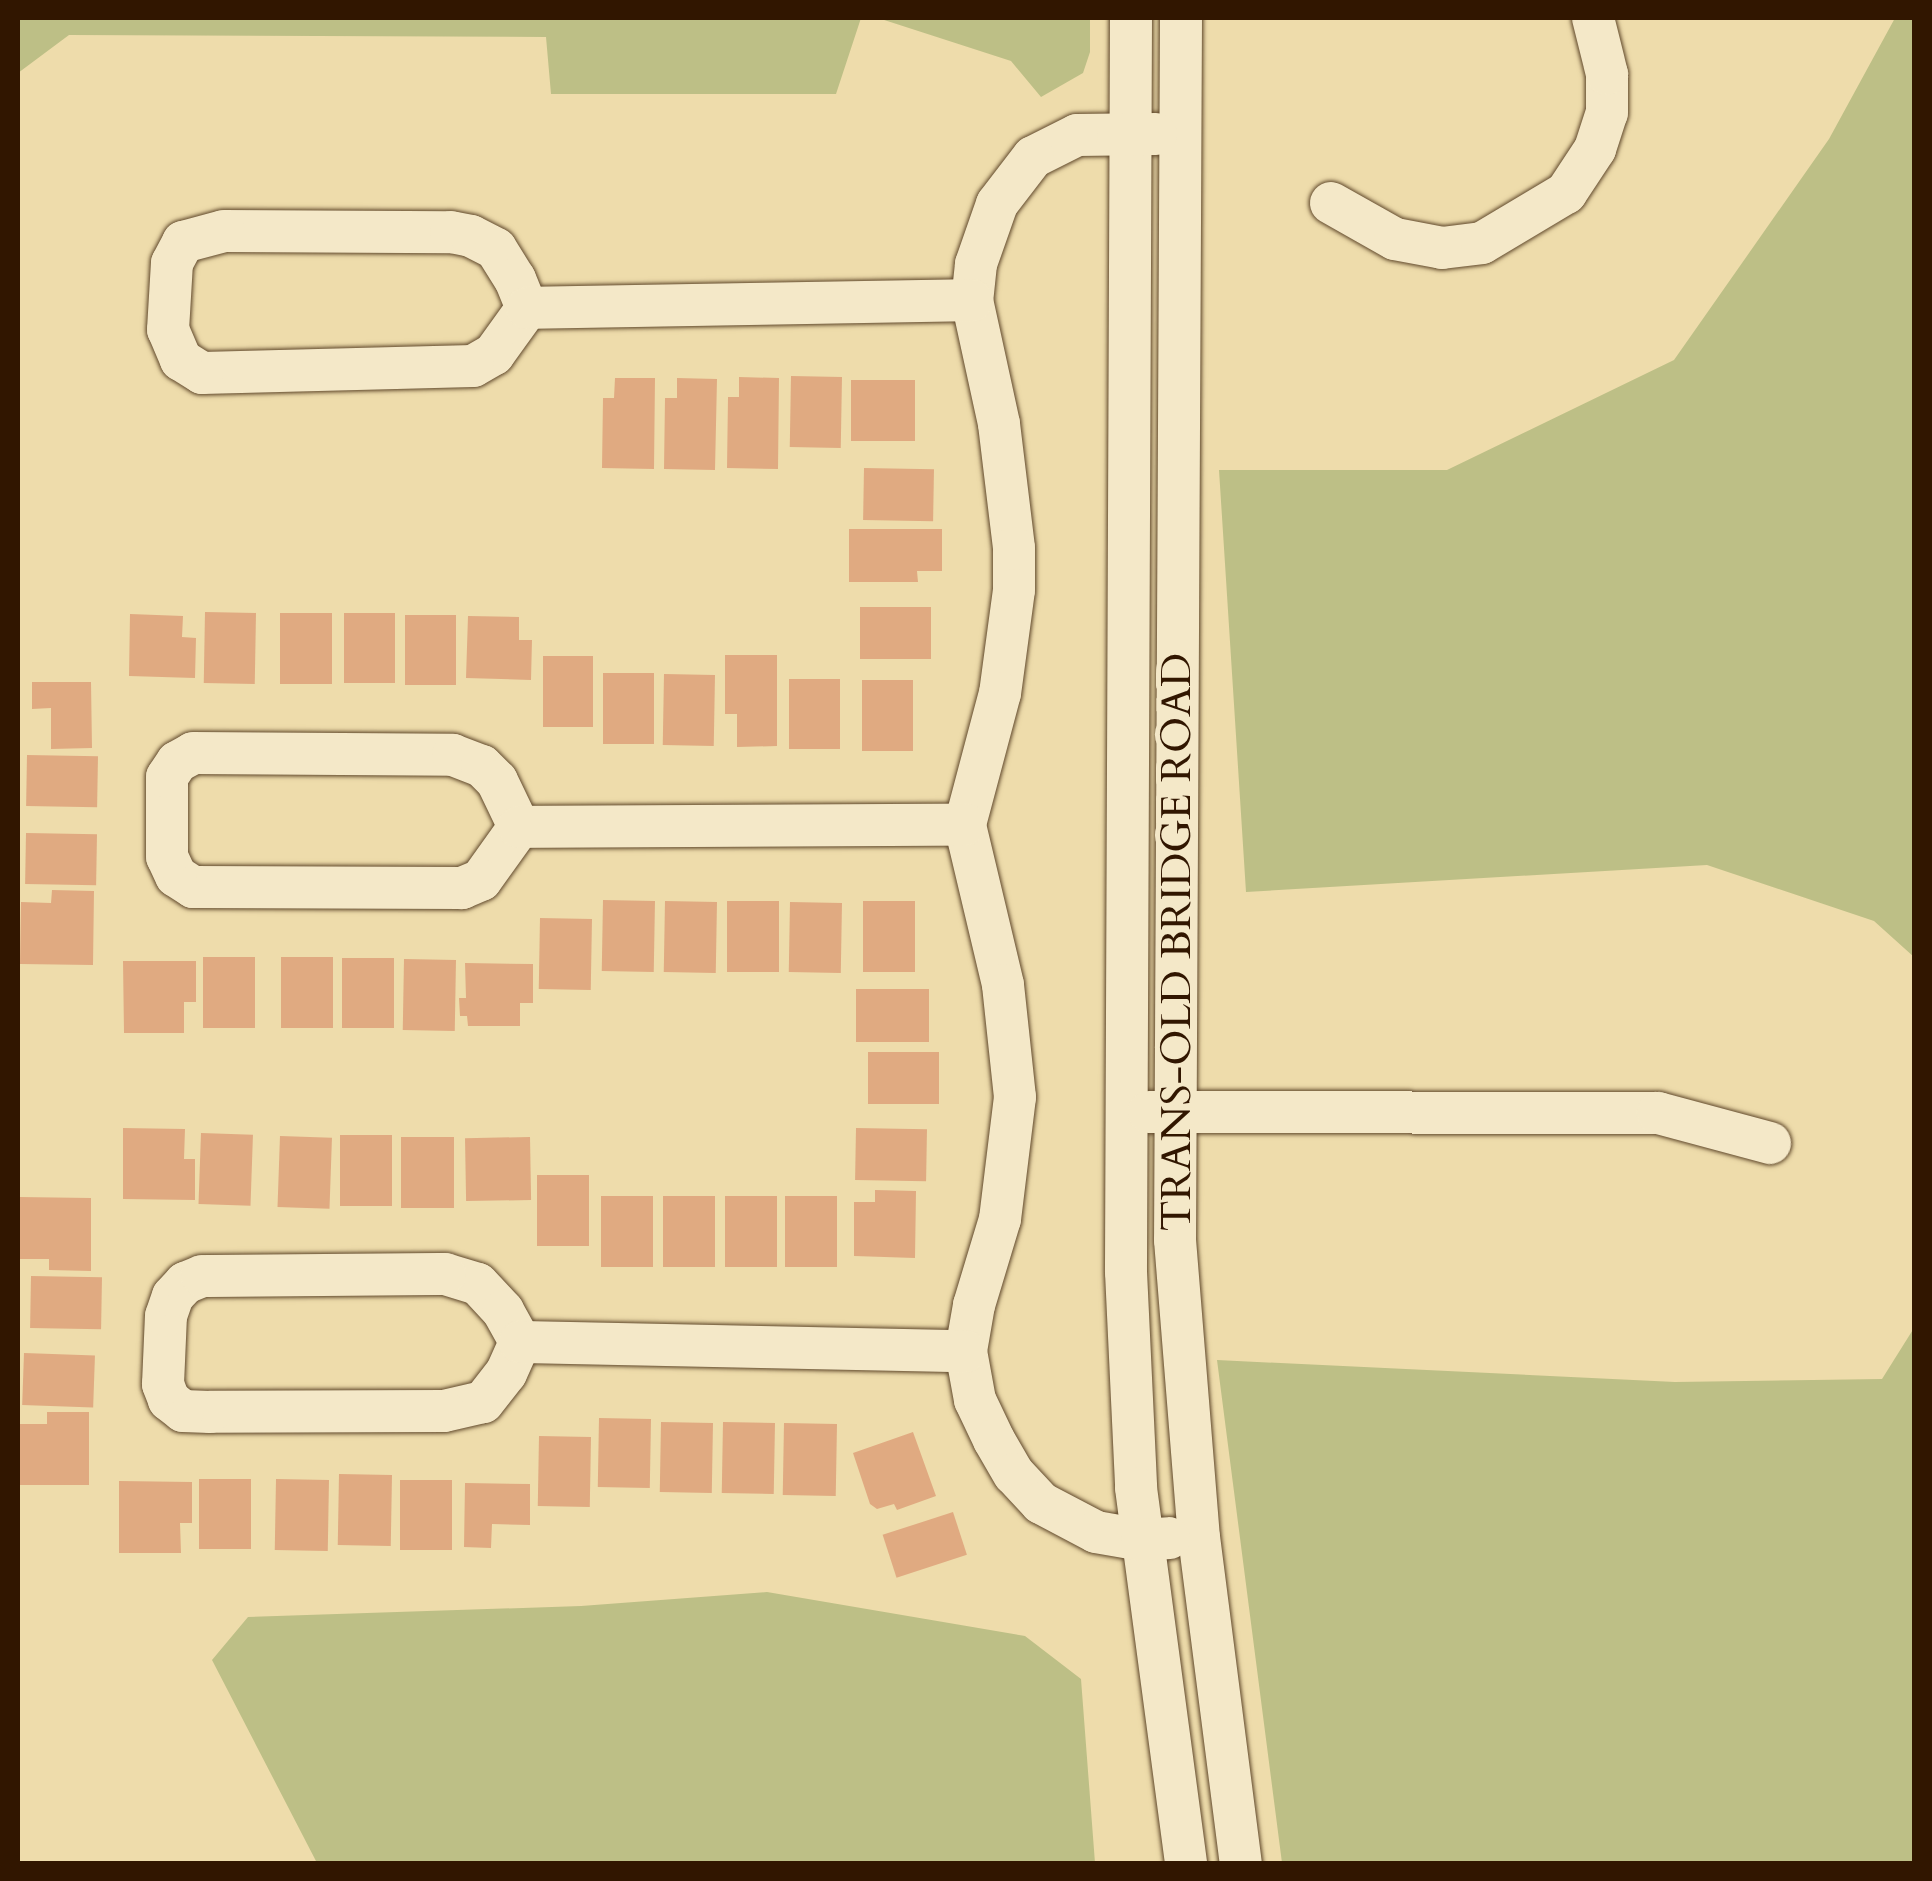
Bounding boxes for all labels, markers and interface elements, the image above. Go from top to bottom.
street label: TRANS-OLD BRIDGE ROAD [1152,653,1202,1231]

